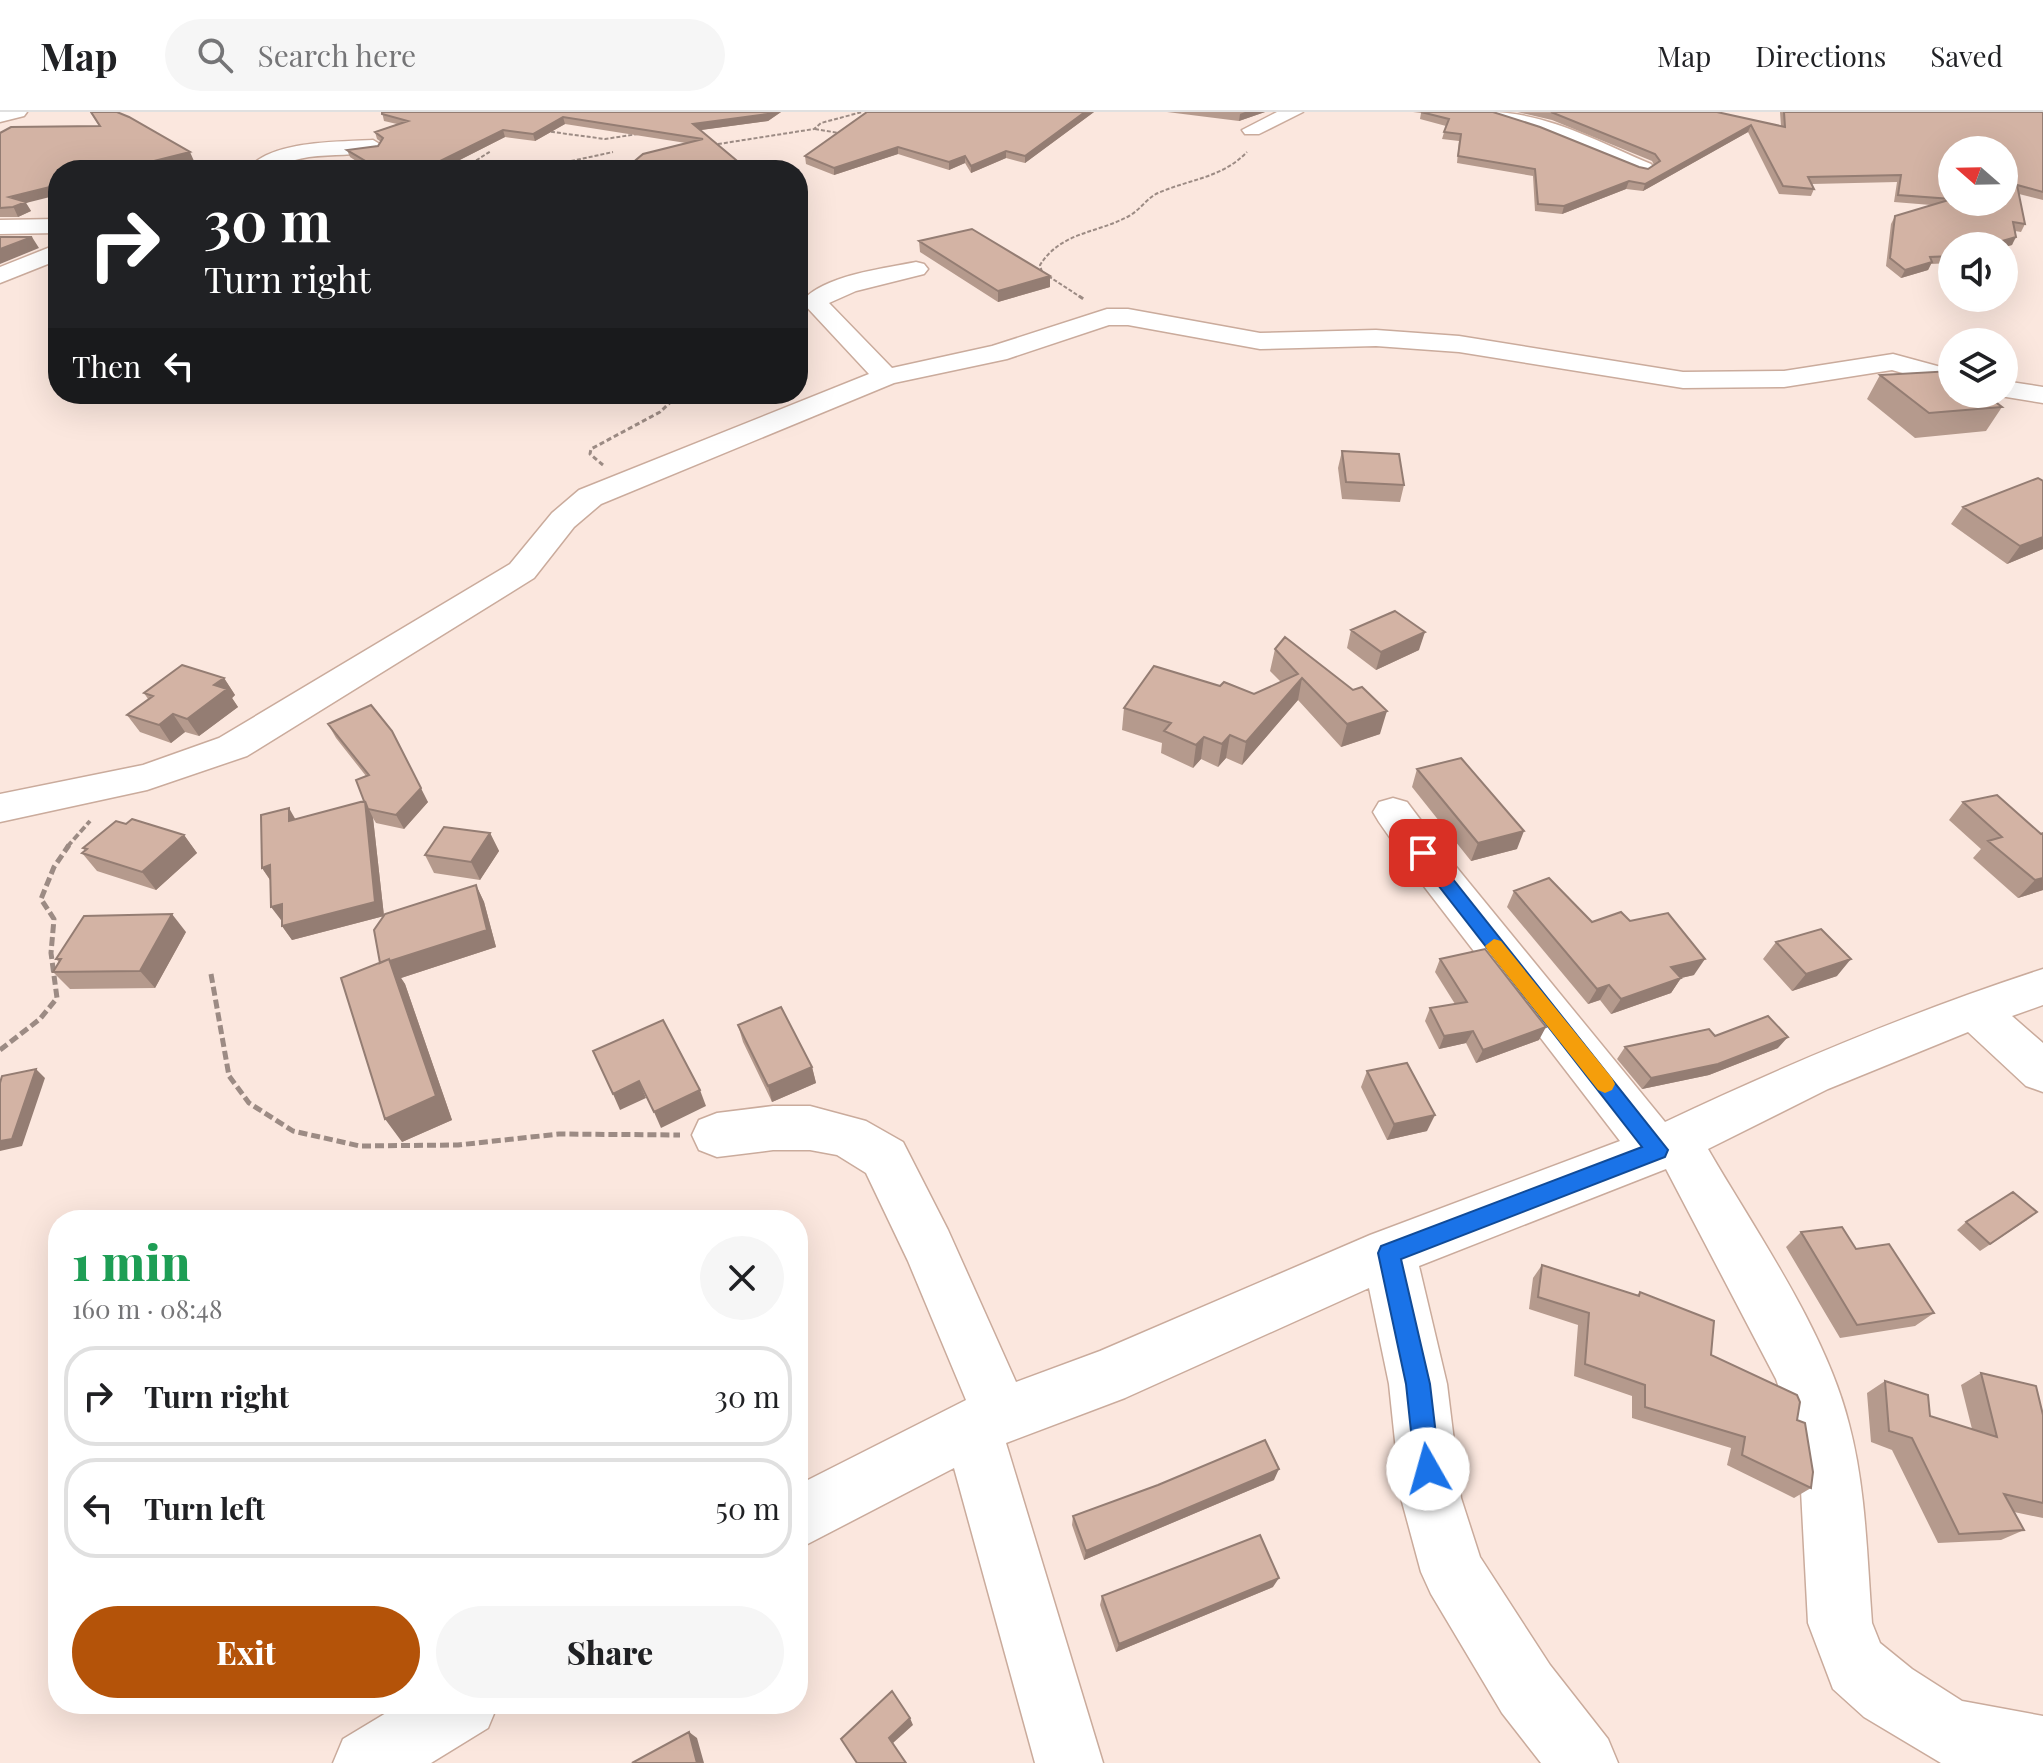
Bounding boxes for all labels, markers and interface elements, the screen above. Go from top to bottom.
search box [165,19,725,91]
text: Map [40,30,117,81]
icon: search [193,33,237,77]
text: Search here [257,35,416,75]
text: Map [1657,37,1711,74]
text: Directions [1755,37,1886,74]
text: Saved [1930,37,2003,74]
north arrow [1938,136,2018,216]
map controls [1938,136,2018,408]
text: 30 m [204,182,331,257]
icon: right [72,192,176,296]
button: sound [1938,232,2018,312]
text: Turn right [204,254,371,302]
button: layers [1938,328,2018,408]
icon: left [157,344,201,388]
text: Then [72,346,141,386]
pin [1389,819,1457,887]
icon: arrive [1401,831,1445,875]
text: 1 min [72,1229,190,1293]
button: close [700,1236,784,1320]
text: 160 m · 08:48 [72,1291,222,1326]
icon: right [76,1374,120,1418]
text: Turn right [144,1376,289,1416]
text: 30 m [714,1376,780,1416]
position arrow [1386,1427,1470,1511]
icon: left [76,1486,120,1530]
text: Turn left [144,1488,265,1528]
text: 50 m [715,1488,780,1528]
button: Exit [72,1606,420,1698]
button: Share [436,1606,784,1698]

